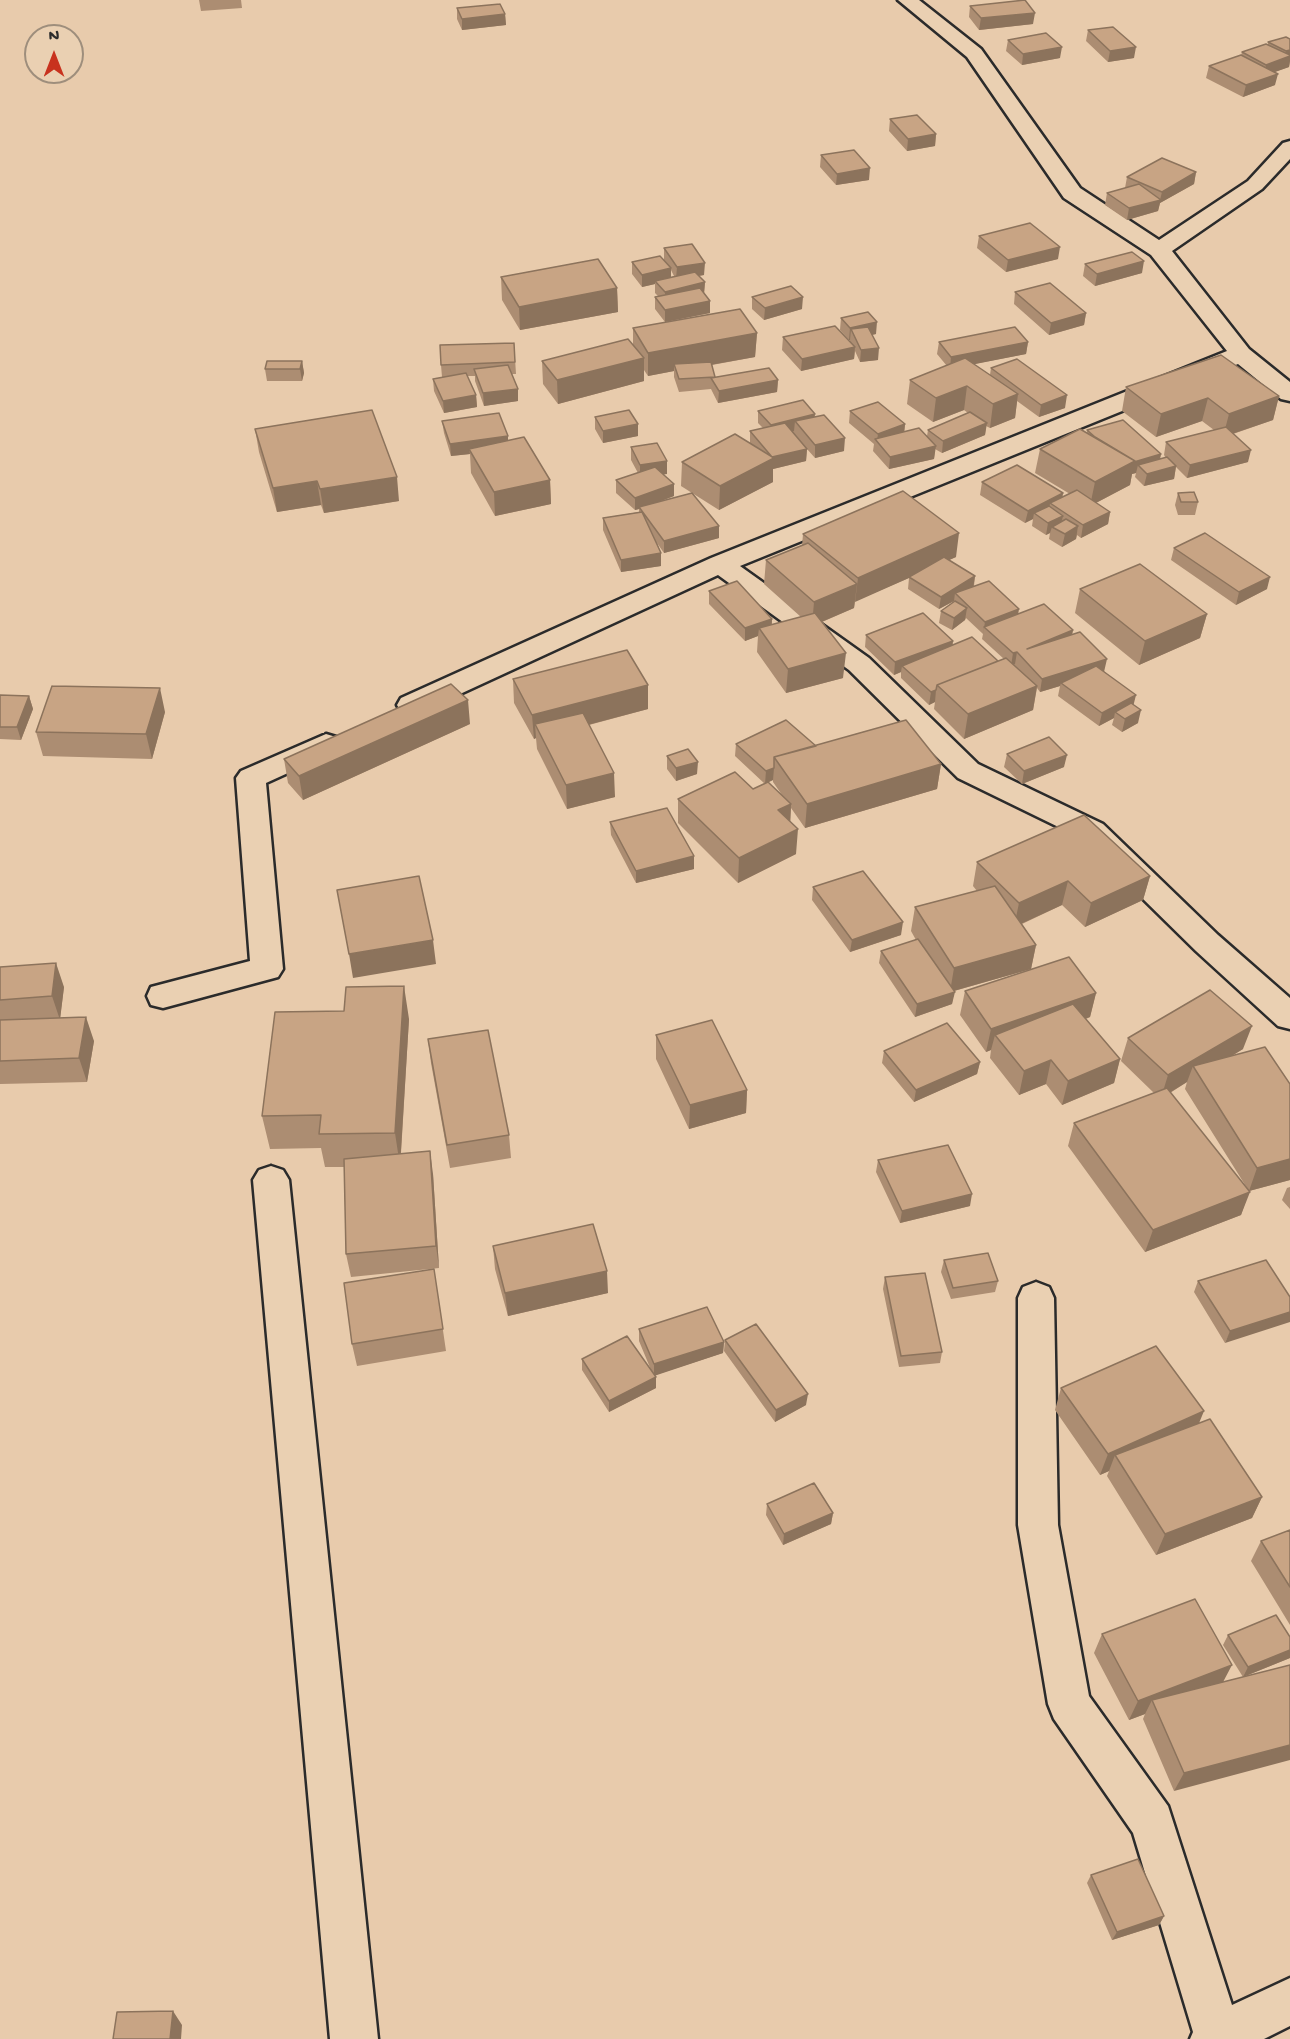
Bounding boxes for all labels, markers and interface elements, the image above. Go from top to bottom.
north arrow [24,24,84,84]
text: N [49,28,59,47]

